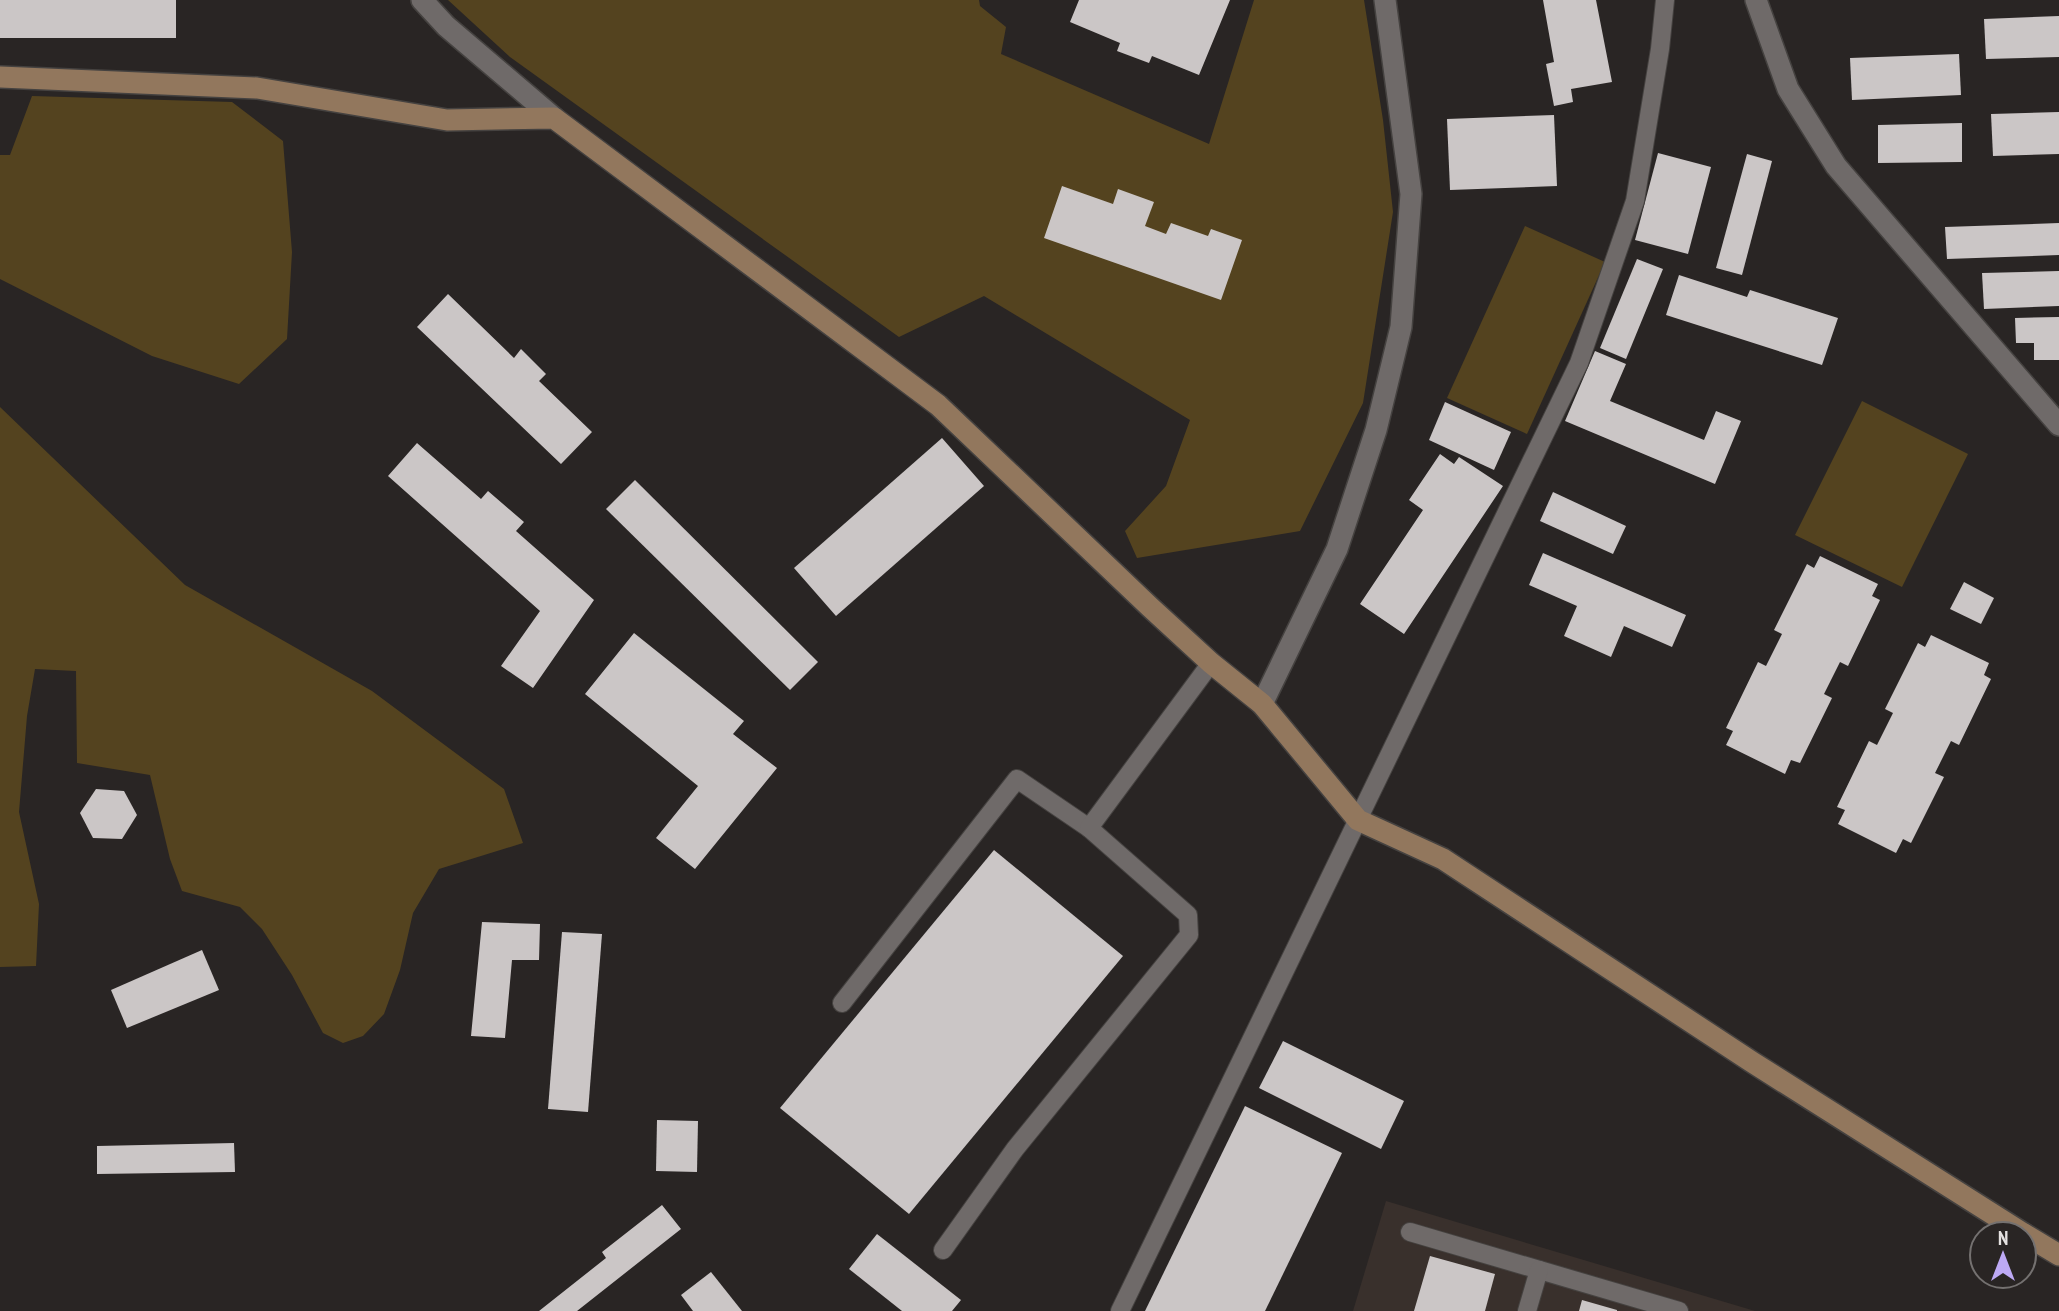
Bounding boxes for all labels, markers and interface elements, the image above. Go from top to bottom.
north arrow [1968,1220,2038,1290]
text: N [1998,1226,2008,1250]

